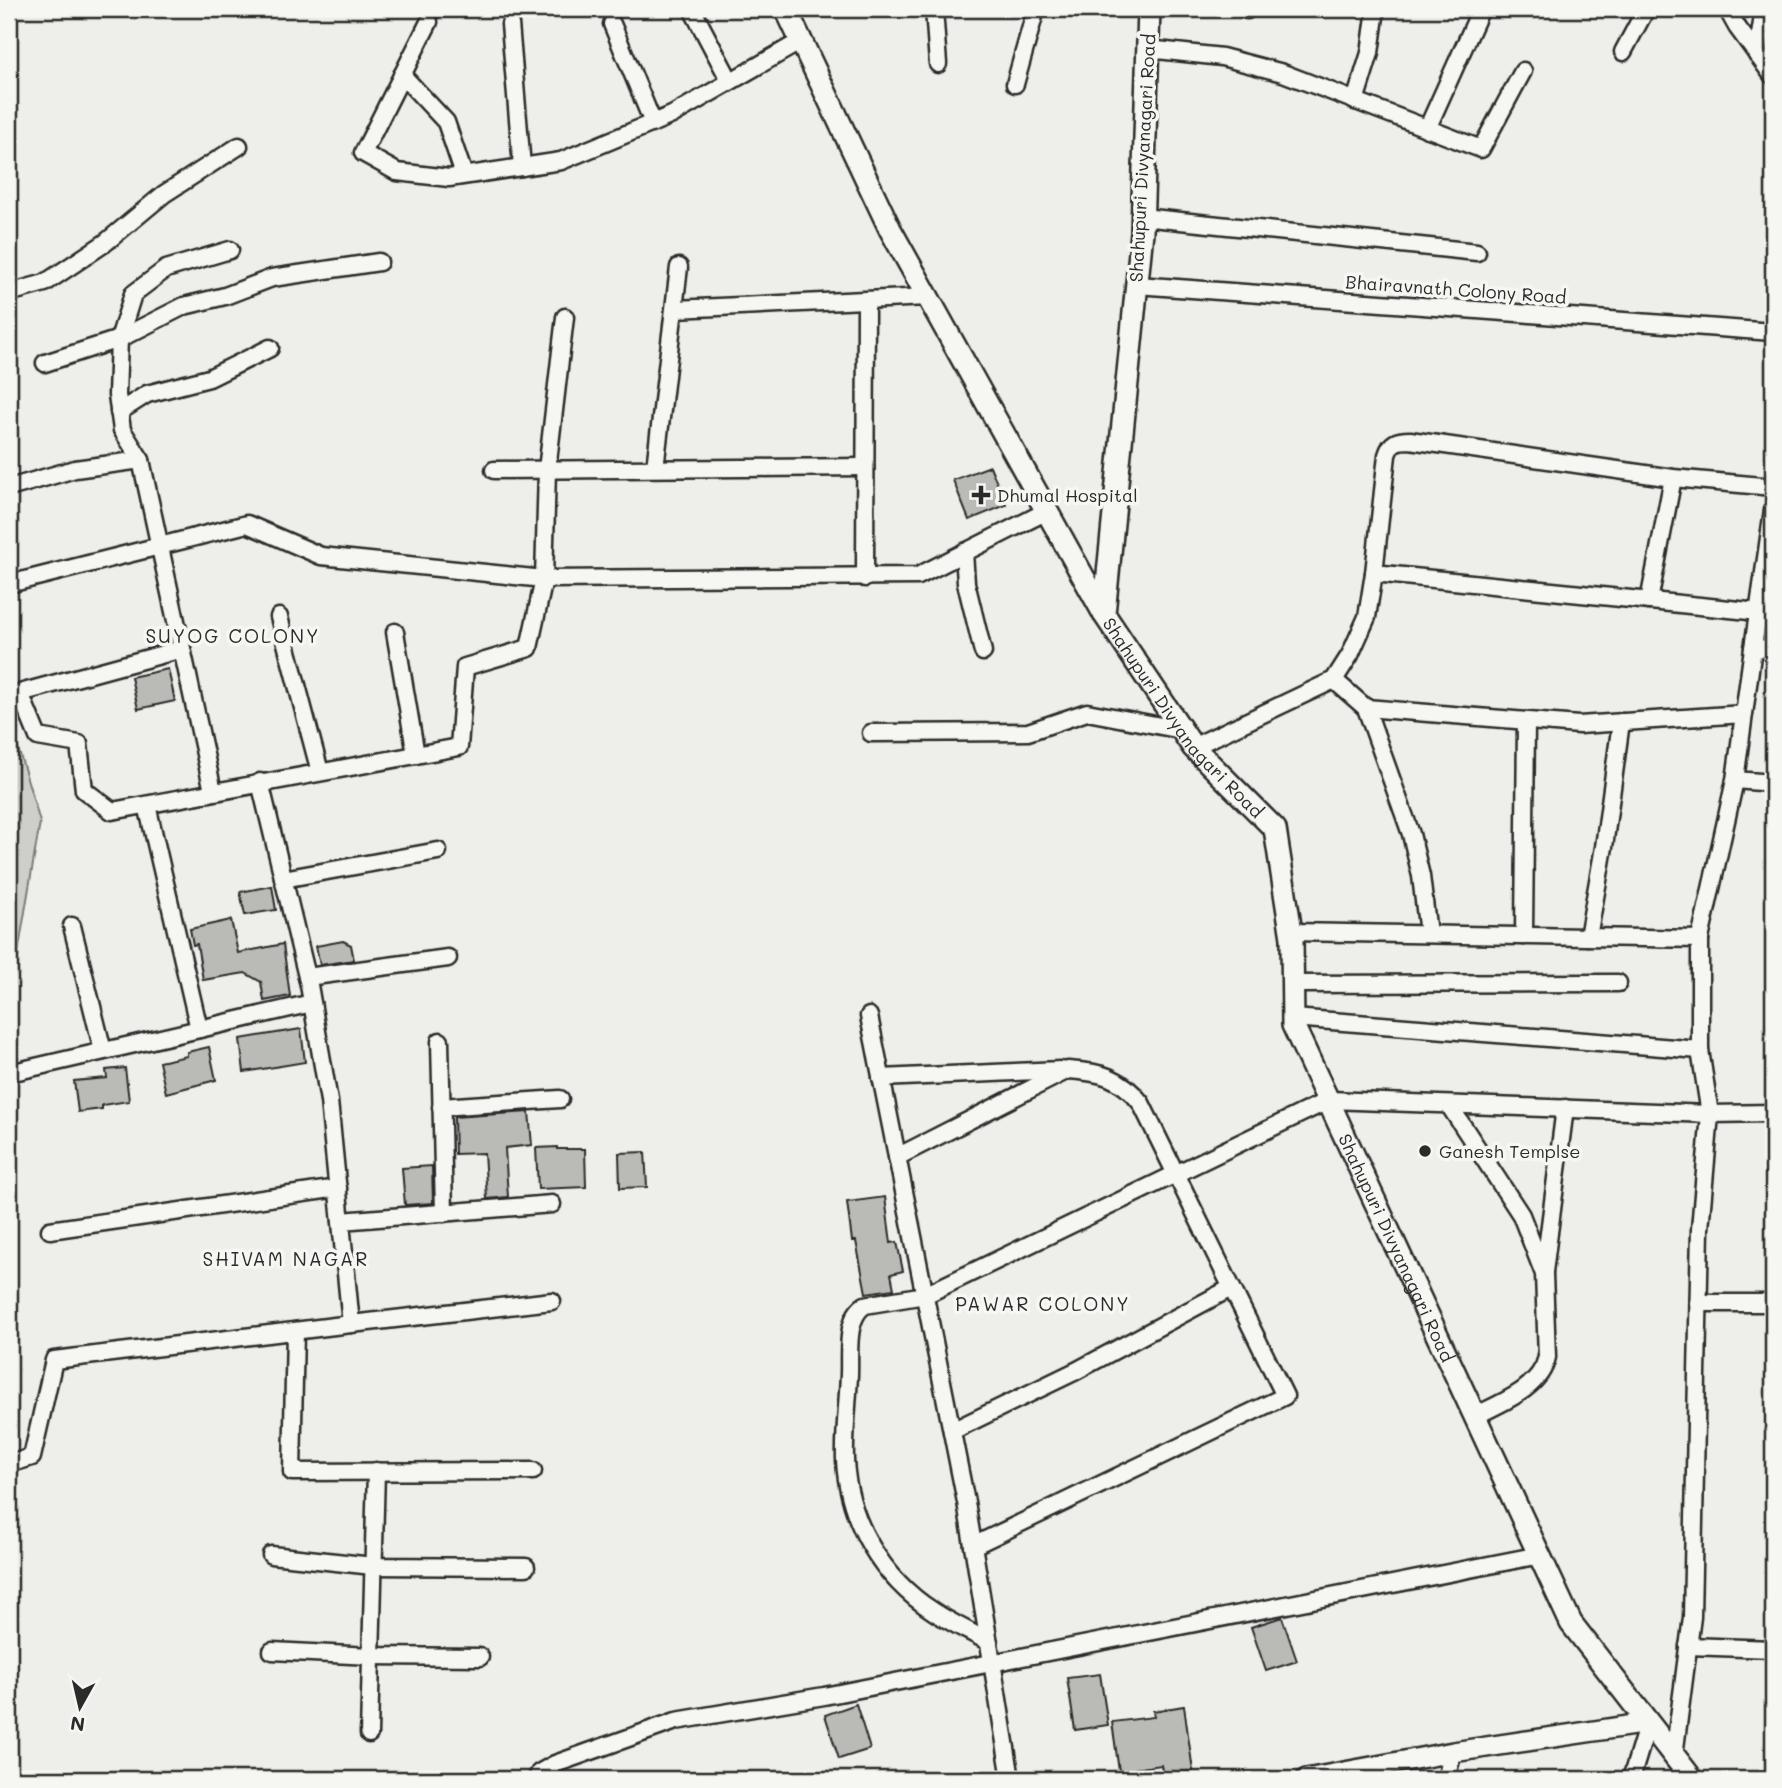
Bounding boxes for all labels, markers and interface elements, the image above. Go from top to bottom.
street label: Shahupuri Divyanagari Road [1124,33,1160,283]
street label: Bhairavnath Colony Road [1345,269,1567,309]
place label: Dhumal Hospital [997,483,1138,507]
marker: Dhumal Hospital [971,485,991,505]
street label: Shahupuri Divyanagari Road [1098,613,1269,823]
district label: SUYOG COLONY [145,623,321,648]
street label: Shahupuri Divyanagari Road [1333,1130,1460,1366]
place label: Ganesh Templse [1439,1139,1580,1163]
marker: Ganesh Templse [1417,1143,1433,1159]
district label: SHIVAM NAGAR [203,1246,369,1271]
district label: PAWAR COLONY [955,1291,1131,1316]
north arrow [46,1672,116,1742]
text: N [69,1711,86,1738]

